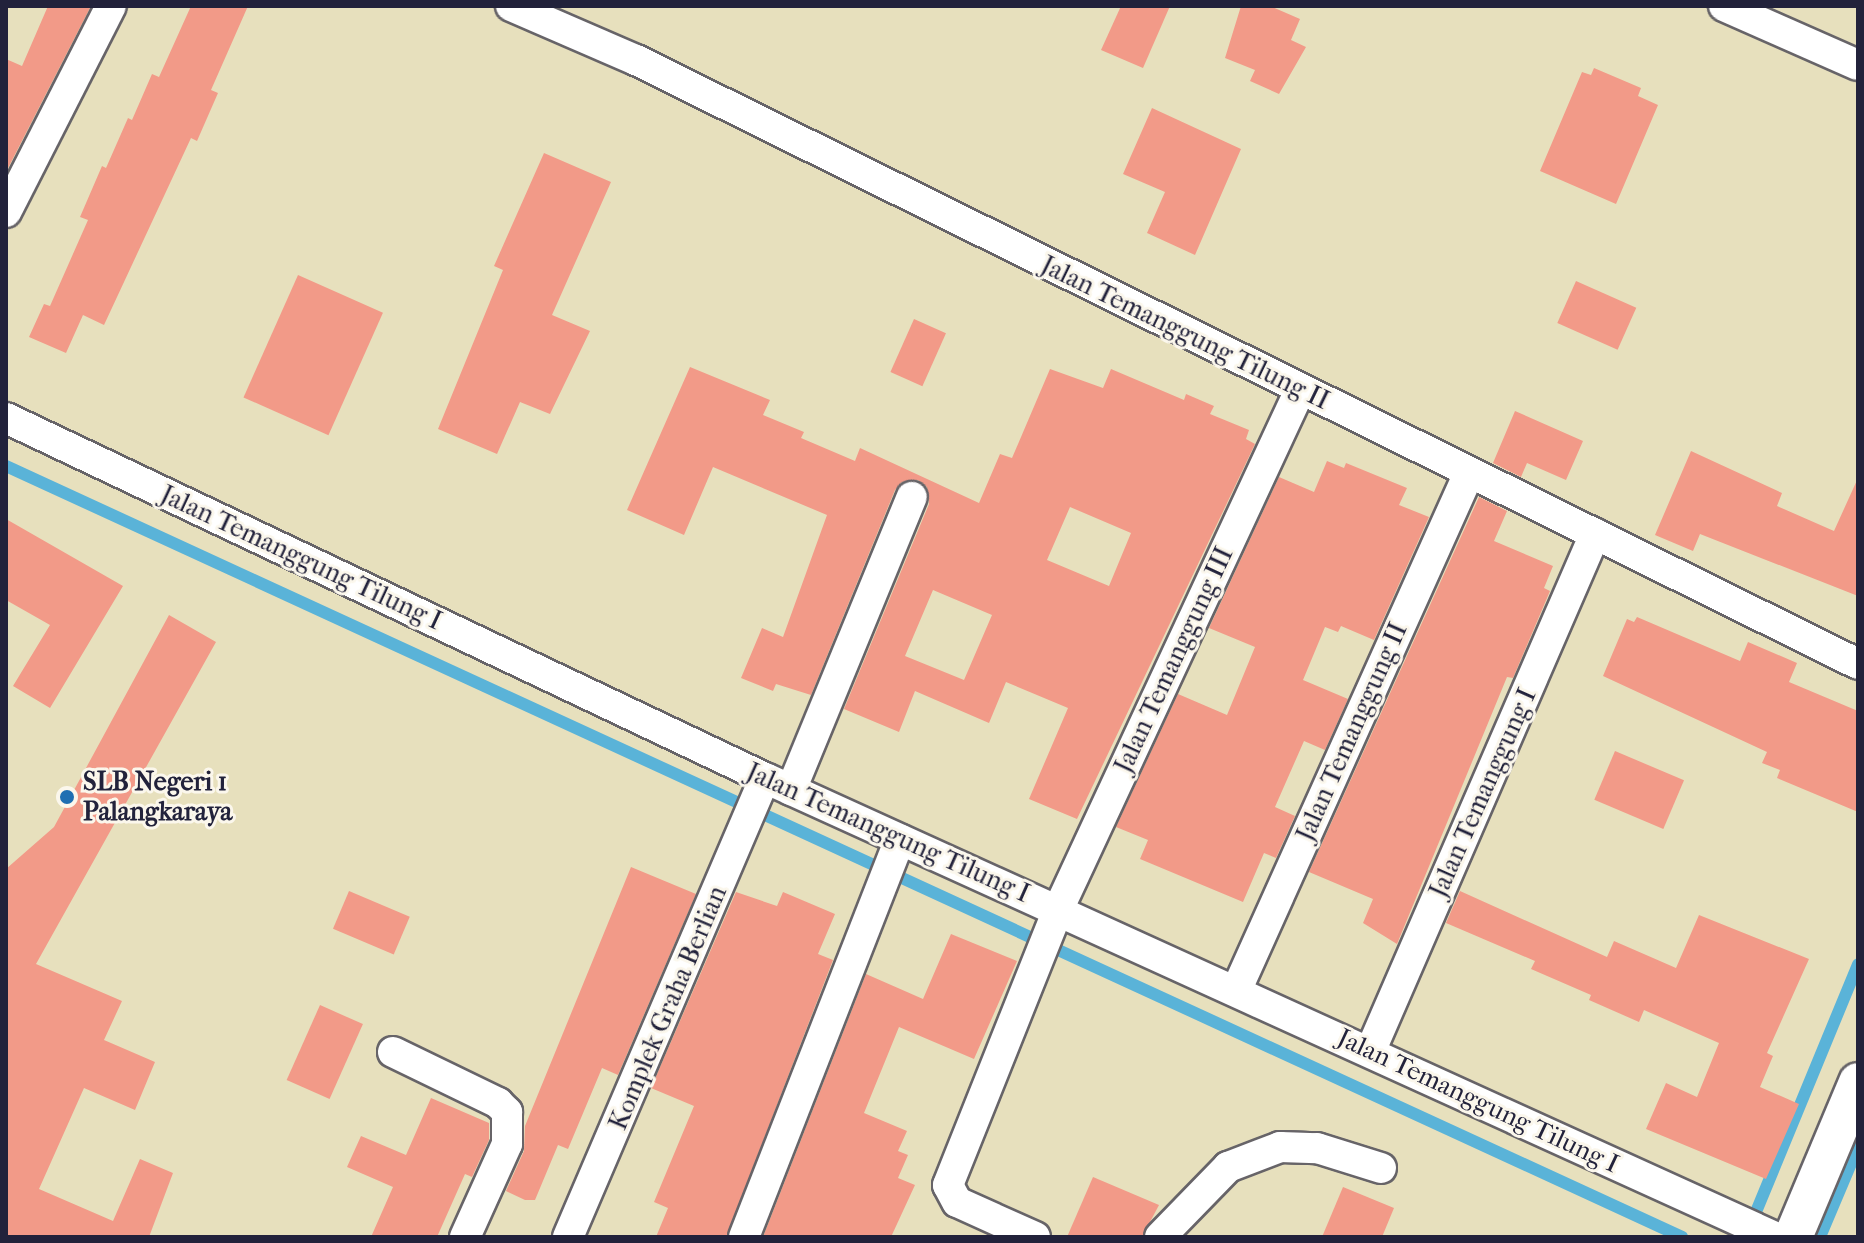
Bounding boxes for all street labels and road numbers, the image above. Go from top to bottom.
street label: Jalan Temanggung Tilung II [1036,250,1334,416]
street label: Jalan Temanggung Tilung I [155,479,447,637]
street label: Jalan Temanggung III [1108,542,1240,778]
street label: Jalan Temanggung II [1290,618,1414,846]
street label: Jalan Temanggung I [1423,684,1543,902]
street label: Jalan Temanggung Tilung I [742,756,1034,910]
street label: Komplek Graha Berlian [602,881,734,1135]
street label: Jalan Temanggung Tilung I [1332,1022,1624,1180]

